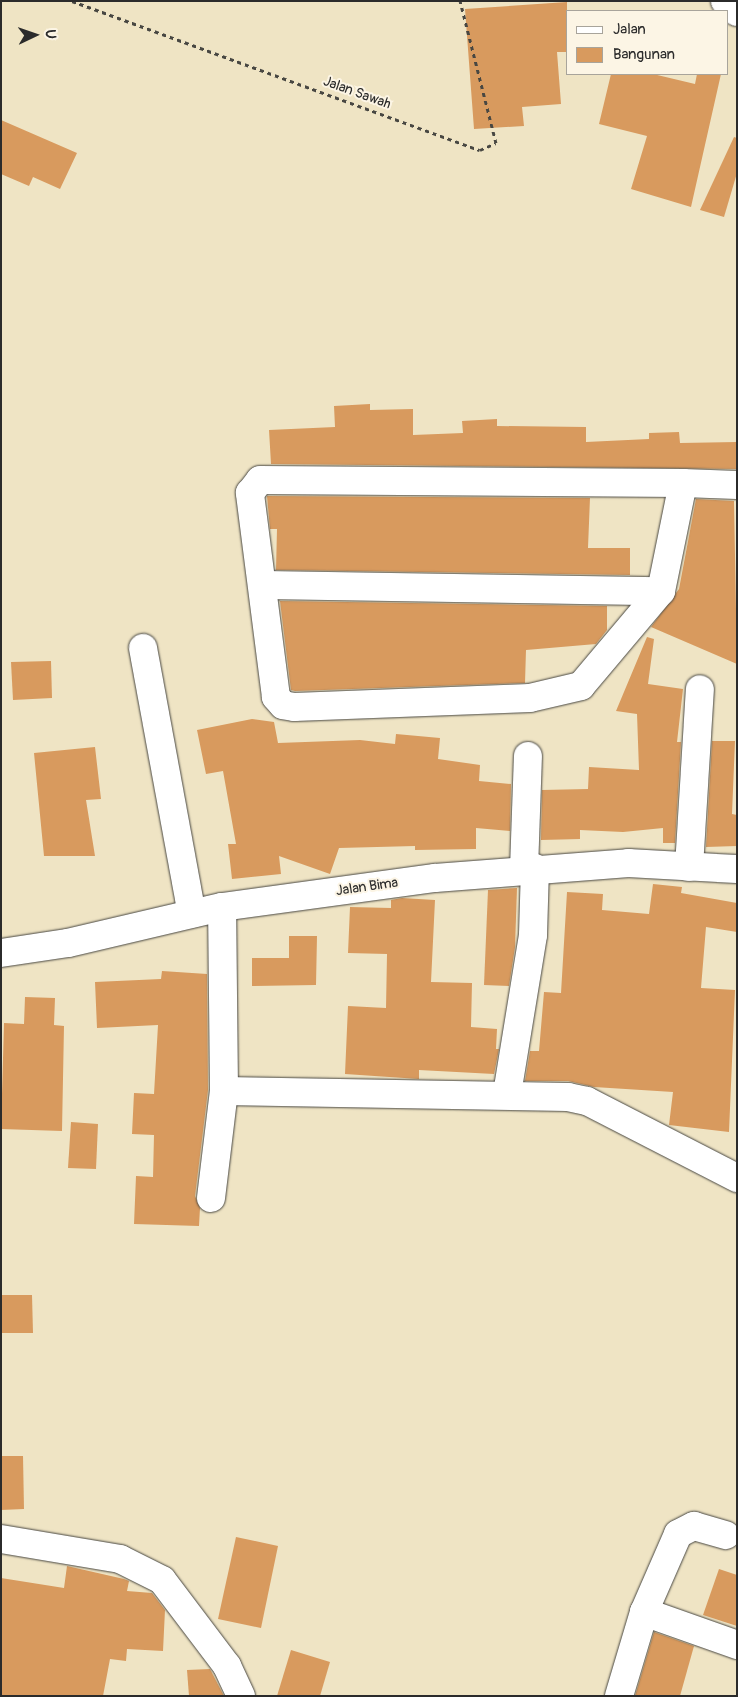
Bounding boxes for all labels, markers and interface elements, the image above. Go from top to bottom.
north arrow [10,10,60,60]
legend [566,10,728,75]
text: Jalan [613,20,646,39]
text: U [42,29,59,39]
text: Bangunan [613,45,675,64]
street label: Jalan Sawah [321,73,393,113]
street label: Jalan Bima [335,874,399,900]

